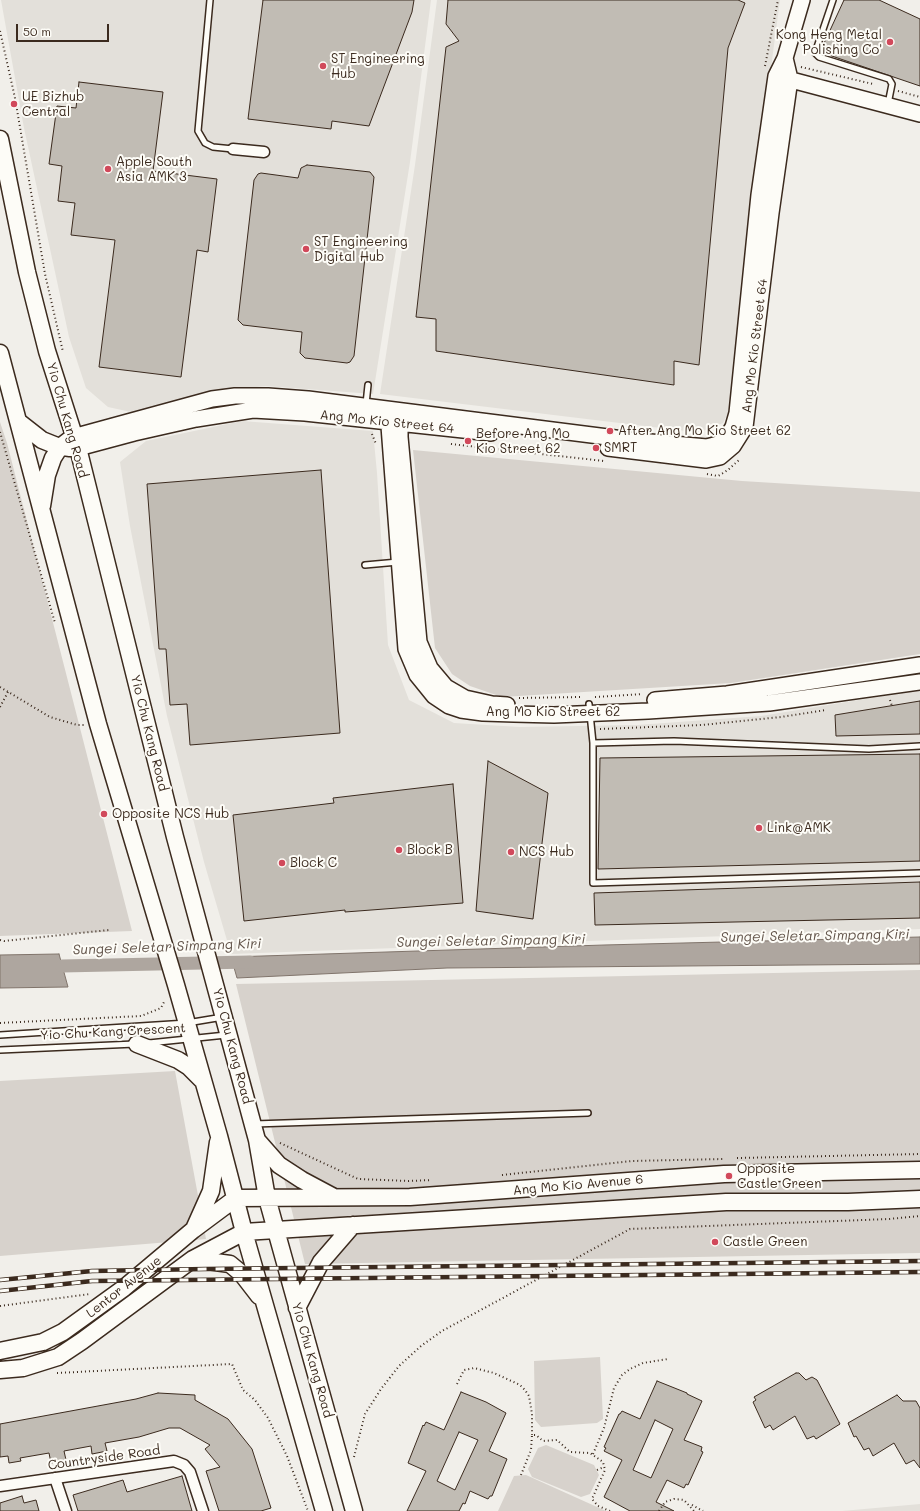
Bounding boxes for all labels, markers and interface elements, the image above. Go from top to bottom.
scale bar [18,16,111,42]
text: 50 m [23,23,51,39]
place label: Kong Heng Metal Polishing Co' [776,27,882,58]
marker: Kong Heng Metal Polishing Co' [885,37,895,47]
place label: ST Engineering Hub [331,51,424,82]
marker: ST Engineering Hub [318,61,328,71]
place label: UE Bizhub Central [22,89,84,120]
marker: UE Bizhub Central [9,99,19,109]
place label: Apple South Asia AMK 3 [116,154,192,185]
marker: Apple South Asia AMK 3 [103,164,113,174]
place label: ST Engineering Digital Hub [314,234,407,265]
marker: ST Engineering Digital Hub [301,244,311,254]
street label: Ang Mo Kio Street 64 [739,278,771,414]
street label: Yio Chu Kang Road [43,360,91,480]
street label: Ang Mo Kio Street 64 [319,407,455,437]
place label: After Ang Mo Kio Street 62 [618,423,791,439]
place label: Before Ang Mo Kio Street 62 [476,426,570,457]
marker: After Ang Mo Kio Street 62 [605,426,615,436]
marker: Before Ang Mo Kio Street 62 [463,436,473,446]
place label: SMRT [604,440,637,456]
marker: SMRT [591,443,601,453]
street label: Yio Chu Kang Road [127,673,171,793]
street label: Ang Mo Kio Street 62 [486,704,620,720]
place label: Opposite NCS Hub [112,806,229,822]
marker: Opposite NCS Hub [99,809,109,819]
place label: Link@AMK [767,820,831,836]
marker: Link@AMK [754,823,764,833]
place label: Block B [407,842,453,858]
place label: NCS Hub [519,844,574,860]
marker: Block B [394,845,404,855]
marker: NCS Hub [506,847,516,857]
place label: Block C [290,855,337,871]
marker: Block C [277,858,287,868]
water label: Sungei Seletar Simpang Kiri [720,926,910,946]
water label: Sungei Seletar Simpang Kiri [396,931,586,951]
water label: Sungei Seletar Simpang Kiri [72,935,262,959]
street label: Yio Chu Kang Road [209,986,255,1106]
street label: Yio Chu Kang Crescent [40,1020,186,1044]
place label: Opposite Castle Green [737,1161,821,1192]
marker: Opposite Castle Green [724,1171,734,1181]
street label: Ang Mo Kio Avenue 6 [512,1172,644,1198]
place label: Castle Green [723,1234,807,1250]
marker: Castle Green [710,1237,720,1247]
street label: Lentor Avenue [83,1253,165,1321]
street label: Yio Chu Kang Road [288,1300,336,1420]
street label: Countryside Road [47,1442,161,1474]

